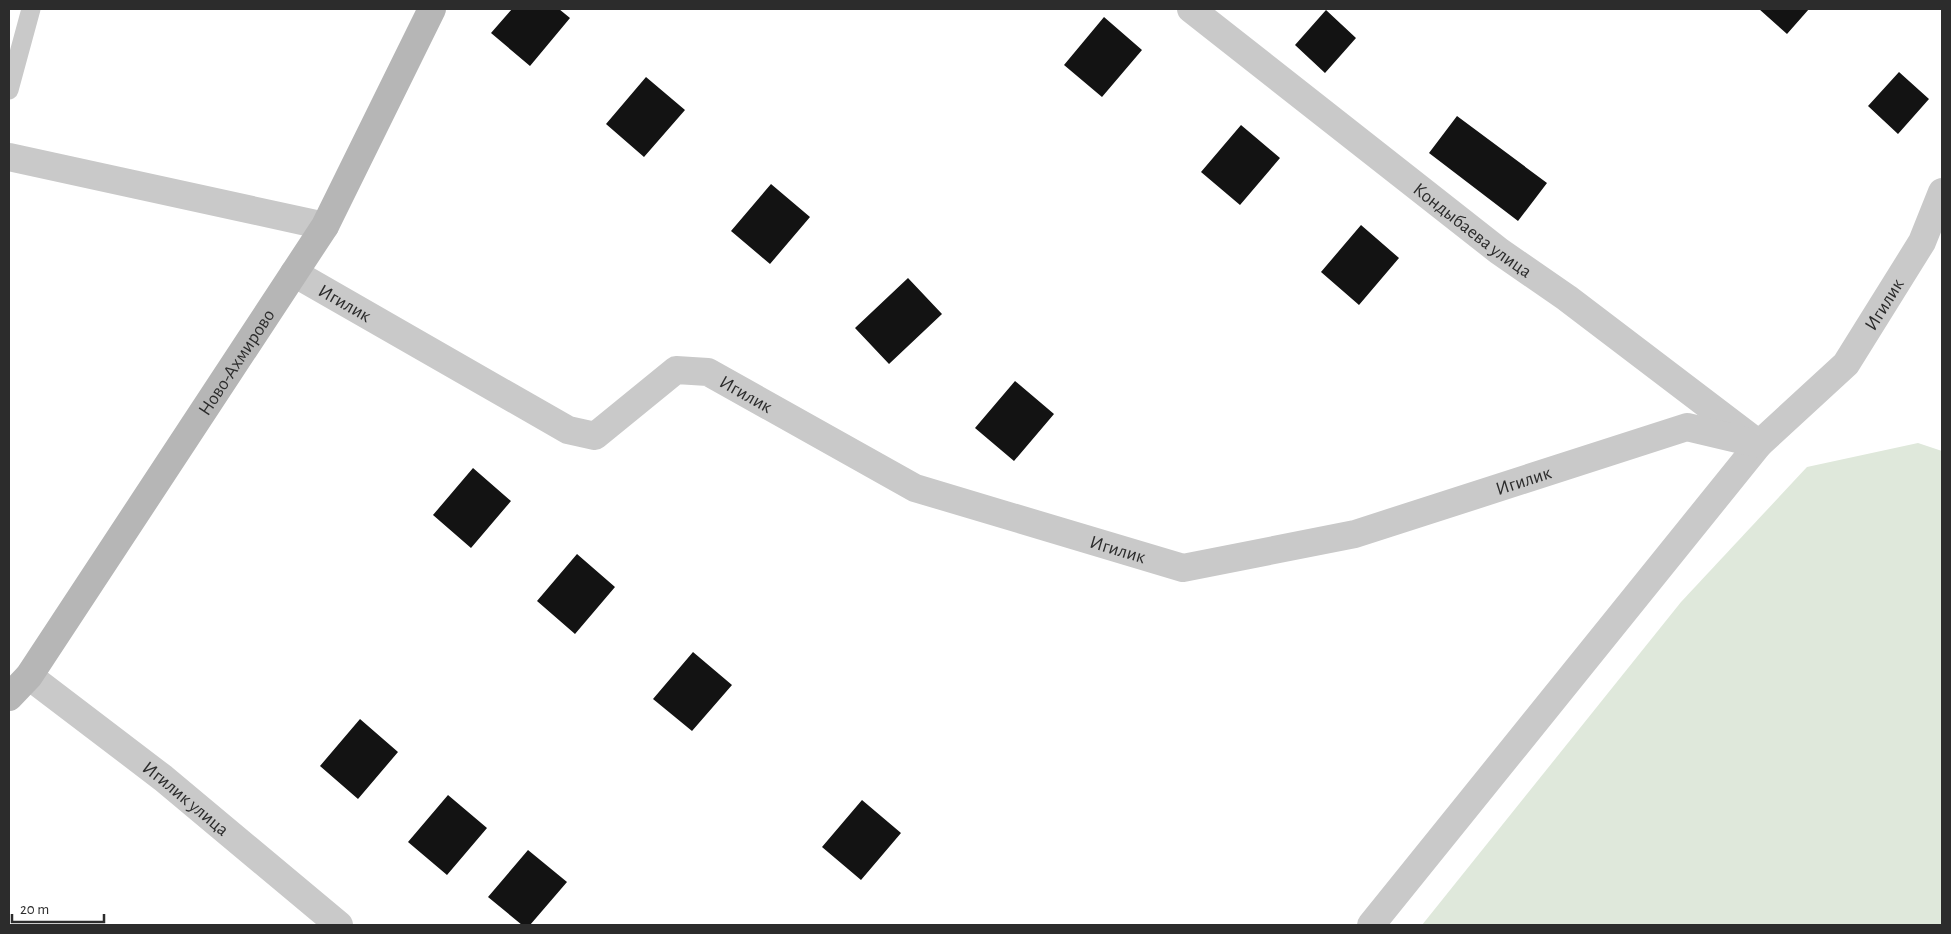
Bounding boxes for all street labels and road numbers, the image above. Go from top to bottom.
street label: Кондыбаева улица [1409,180,1535,282]
street label: Игилик [1861,275,1908,334]
street label: Игилик [315,281,374,326]
street label: Ново-Ахмирово [195,306,279,419]
street label: Игилик [716,373,775,417]
street label: Игилик [1493,463,1554,499]
street label: Игилик [1087,533,1148,567]
street label: Игилик улица [139,758,232,840]

